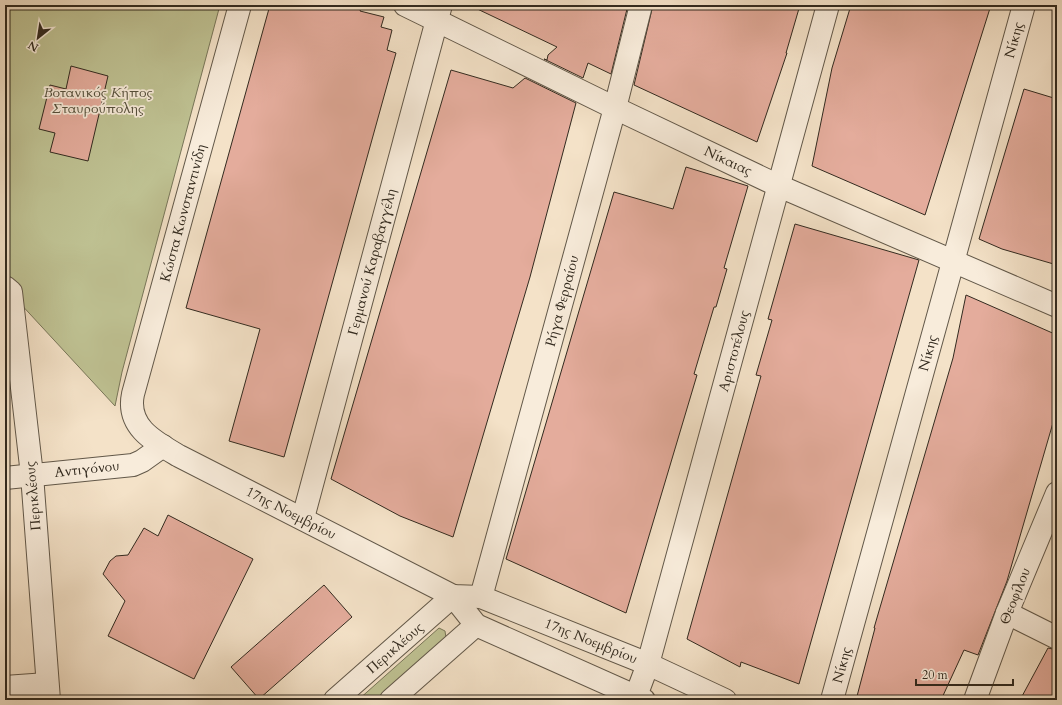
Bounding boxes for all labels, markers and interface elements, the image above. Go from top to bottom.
north arrow [18,18,58,58]
street label: Νίκης [1000,20,1028,60]
text: N [25,37,41,55]
park label: Βοτανικός Κήπος Σταυρούπολης [43,83,153,118]
street label: Κώστα Κωνσταντινίδη [155,142,211,284]
street label: Νίκαιας [701,142,755,180]
street label: Γερμανού Καραβαγγέλη [343,187,401,337]
street label: Ρήγα Φερραίου [541,253,583,349]
street label: Αριστοτέλους [714,308,754,394]
street label: Νίκης [914,333,942,373]
street label: Αντιγόνου [54,456,120,482]
street label: Περικλέους [20,460,46,532]
street label: 17ης Νοεμβρίου [243,482,339,544]
street label: Θεοφίλου [995,565,1035,627]
street label: 17ης Νοεμβρίου [542,614,640,668]
street label: Περικλέους [362,618,428,678]
street label: Νίκης [828,645,856,685]
scale bar [916,661,1013,687]
text: 20 m [922,667,949,683]

